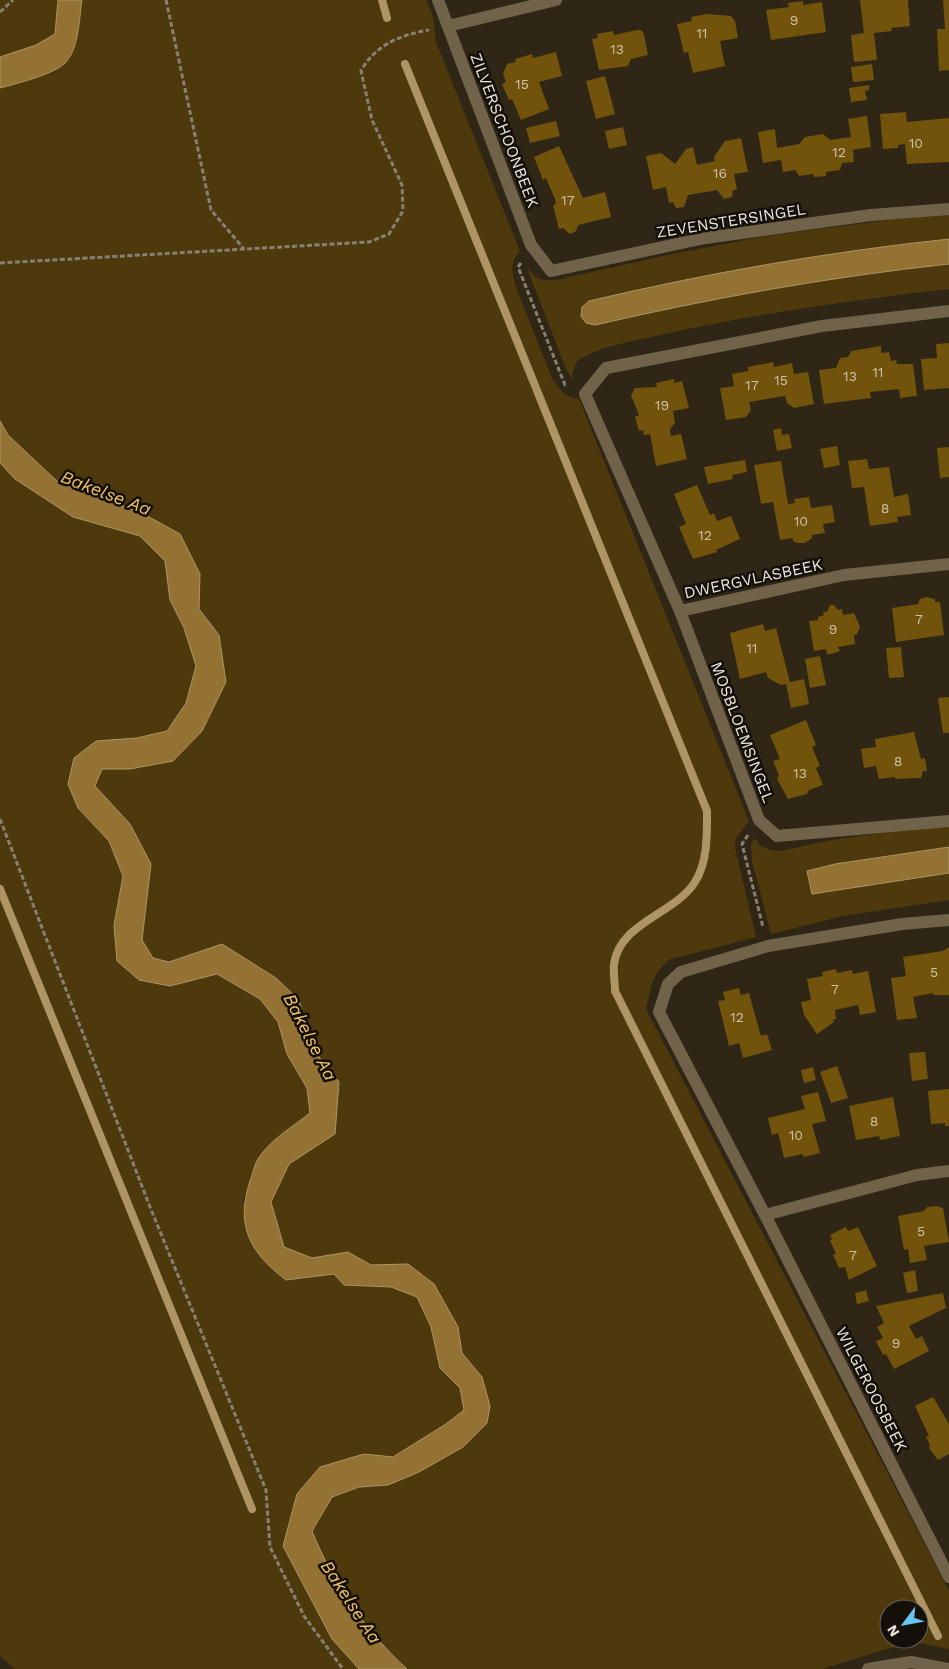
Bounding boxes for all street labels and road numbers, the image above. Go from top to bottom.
street label: ZILVERSCHOONBEEK [466,50,543,211]
street label: ZEVENSTERSINGEL [655,199,808,242]
street label: DWERGVLASBEEK [682,554,824,602]
street label: MOSBLOEMSINGEL [707,659,778,806]
street label: WILGEROOSBEEK [832,1324,911,1455]

